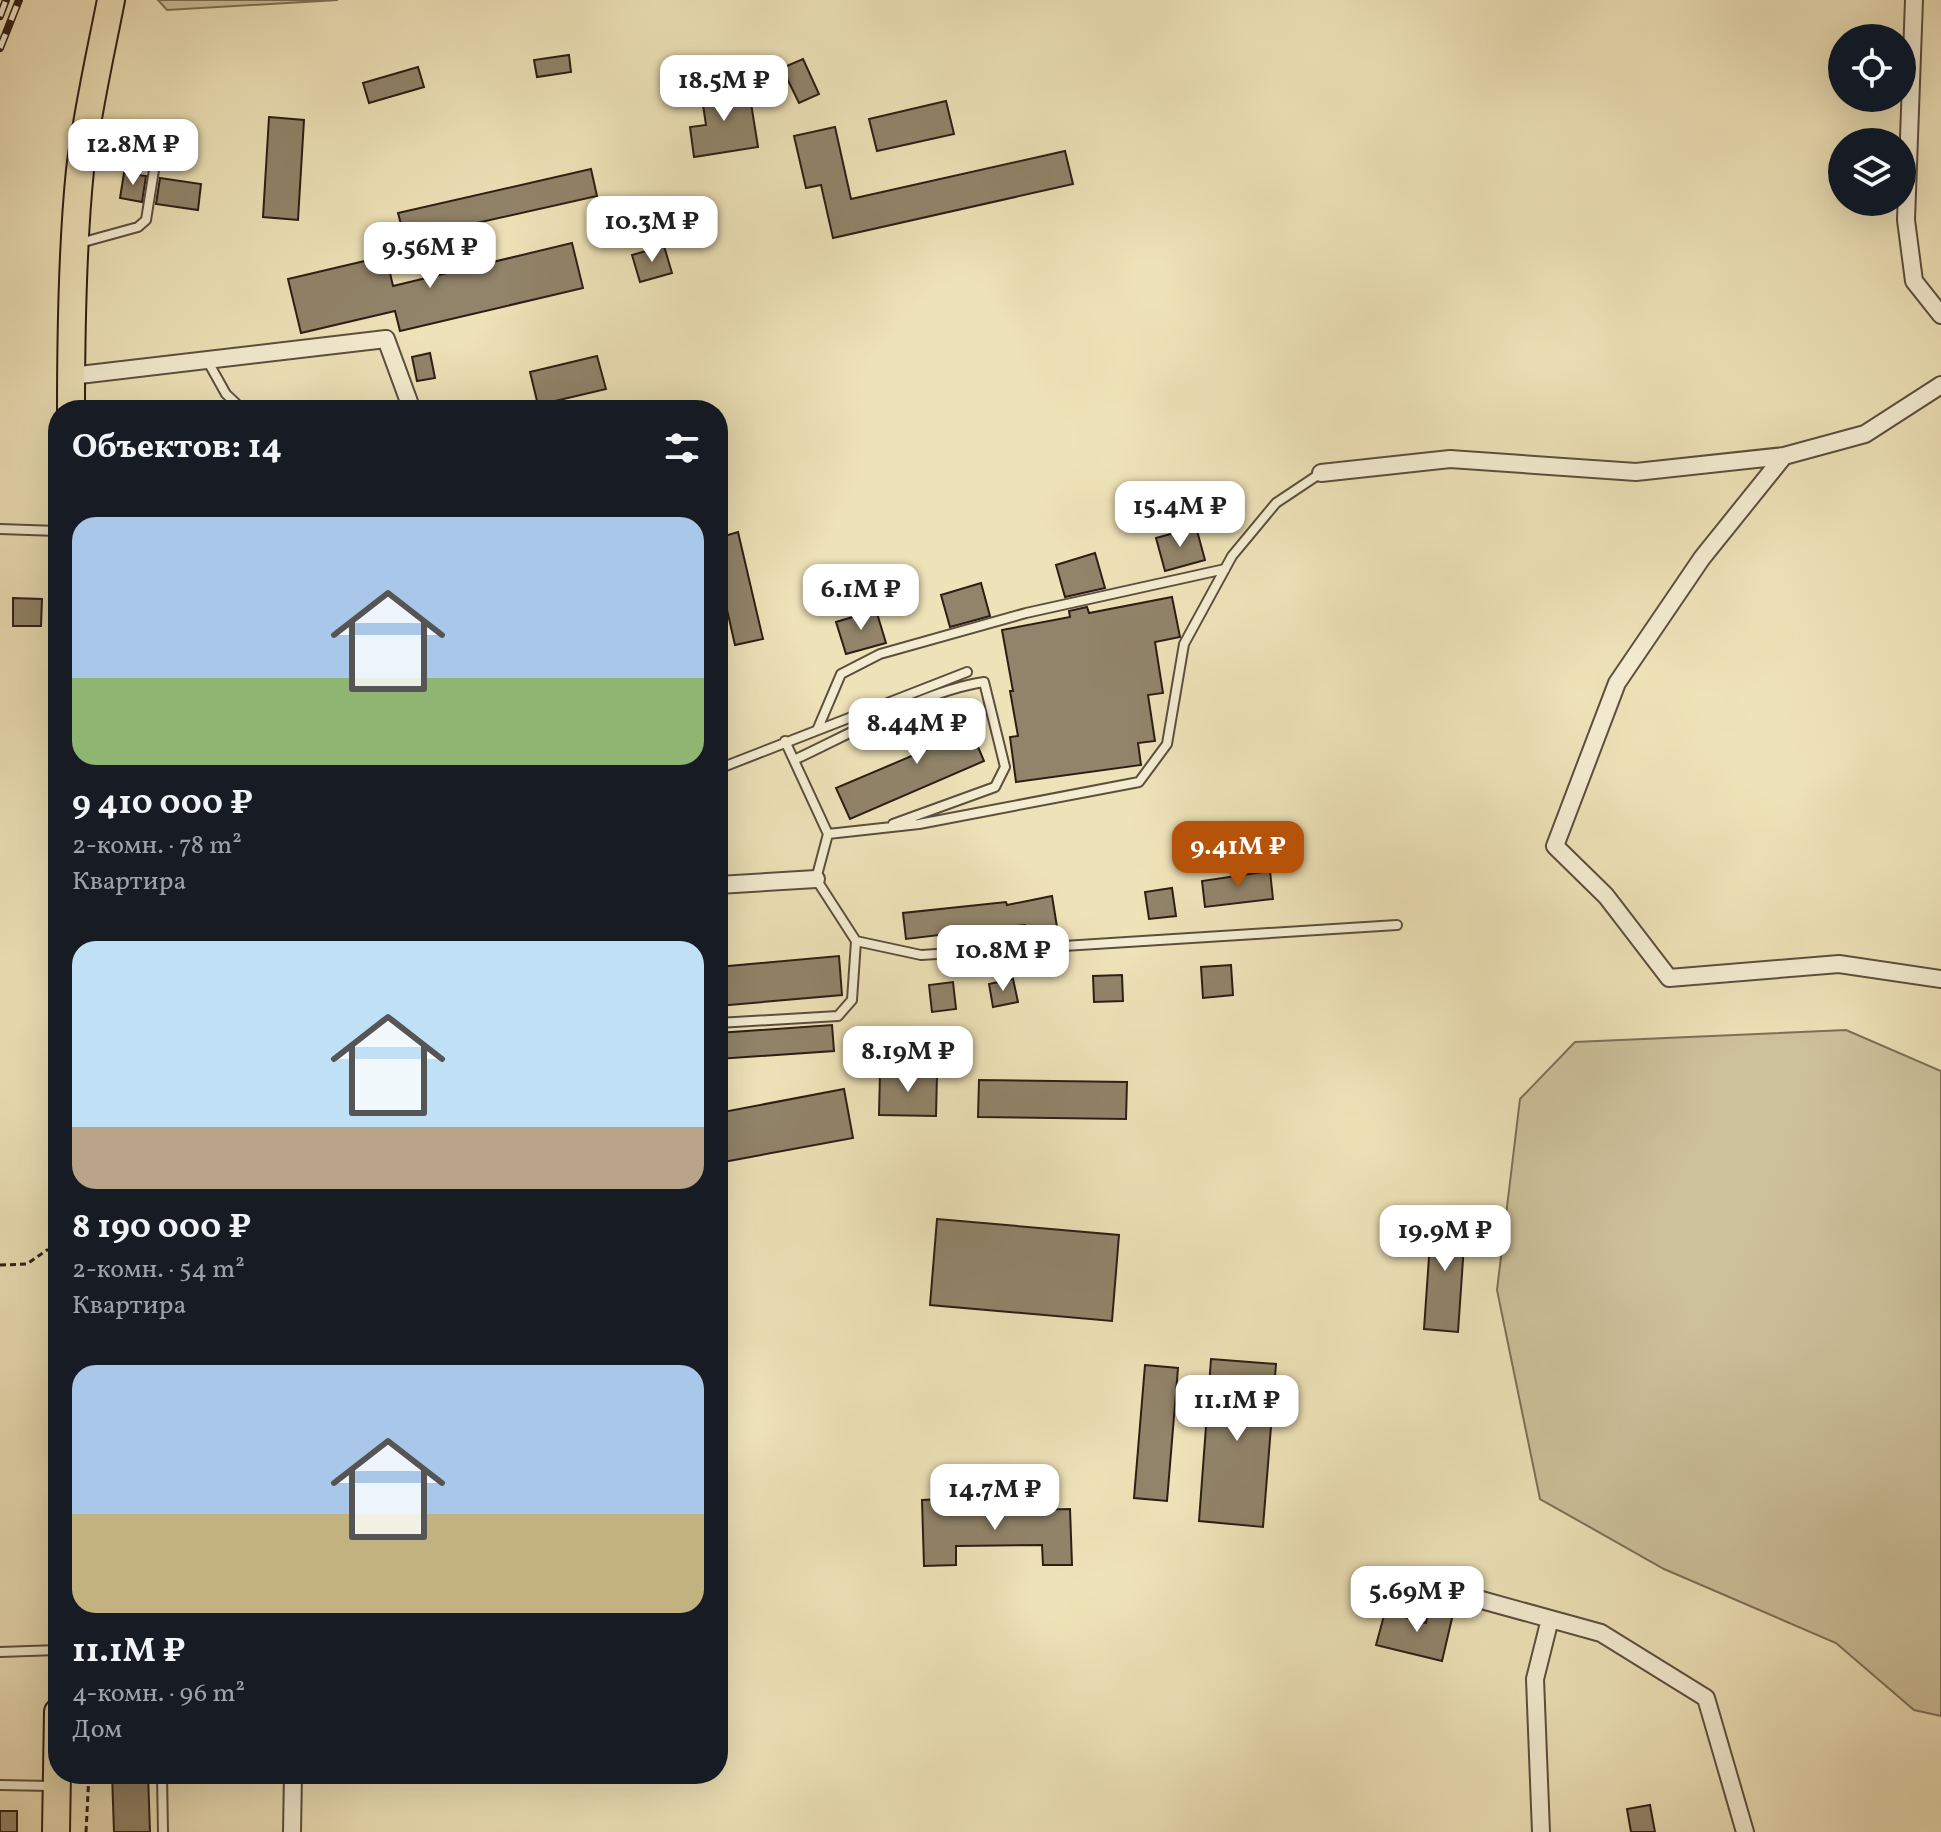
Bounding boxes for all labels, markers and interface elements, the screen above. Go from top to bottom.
map controls [1828,24,1916,216]
button: locate [1828,24,1916,112]
pin: 18.5M ₽ [650,55,798,123]
text: 18.5M ₽ [678,63,770,99]
pin: 12.8M ₽ [59,119,207,187]
text: 12.8M ₽ [86,127,180,163]
button: layers [1828,128,1916,216]
pin: 10.3M ₽ [578,196,726,264]
text: 10.3M ₽ [605,204,699,240]
pin: 9.56M ₽ [356,222,504,290]
text: 9.56M ₽ [382,230,478,266]
text: Объектов: 14 [72,425,282,472]
icon: filters [660,426,704,470]
pin: 15.4M ₽ [1106,481,1254,549]
text: 15.4M ₽ [1133,489,1227,525]
pin: 6.1M ₽ [796,564,926,632]
icon: home [316,569,460,713]
text: 6.1M ₽ [821,572,901,608]
pin: 8.44M ₽ [843,698,991,766]
text: 8.44M ₽ [867,706,967,742]
text: 9 410 000 ₽ [72,781,253,828]
pin: 9.41M ₽ [1164,821,1312,889]
text: 2-комн. · 78 m² [72,828,242,864]
text: 9.41M ₽ [1190,829,1286,865]
text: Квартира [72,864,186,900]
pin: 10.8M ₽ [929,925,1077,993]
text: 10.8M ₽ [955,933,1051,969]
icon: home [316,993,460,1137]
pin: 8.19M ₽ [834,1026,982,1094]
text: 8.19M ₽ [861,1034,955,1070]
text: 8 190 000 ₽ [72,1205,251,1252]
pin: 19.9M ₽ [1371,1205,1519,1273]
text: 19.9M ₽ [1398,1213,1492,1249]
text: 2-комн. · 54 m² [72,1252,245,1288]
text: Квартира [72,1288,186,1324]
pin: 11.1M ₽ [1163,1375,1311,1443]
text: 11.1M ₽ [1194,1383,1280,1419]
icon: home [316,1417,460,1561]
pin: 14.7M ₽ [921,1464,1069,1532]
text: 14.7M ₽ [948,1472,1042,1508]
pin: 5.69M ₽ [1343,1566,1491,1634]
text: 5.69M ₽ [1369,1574,1465,1610]
text: 11.1M ₽ [72,1629,186,1676]
text: 4-комн. · 96 m² [72,1676,245,1712]
text: Дом [72,1712,122,1748]

